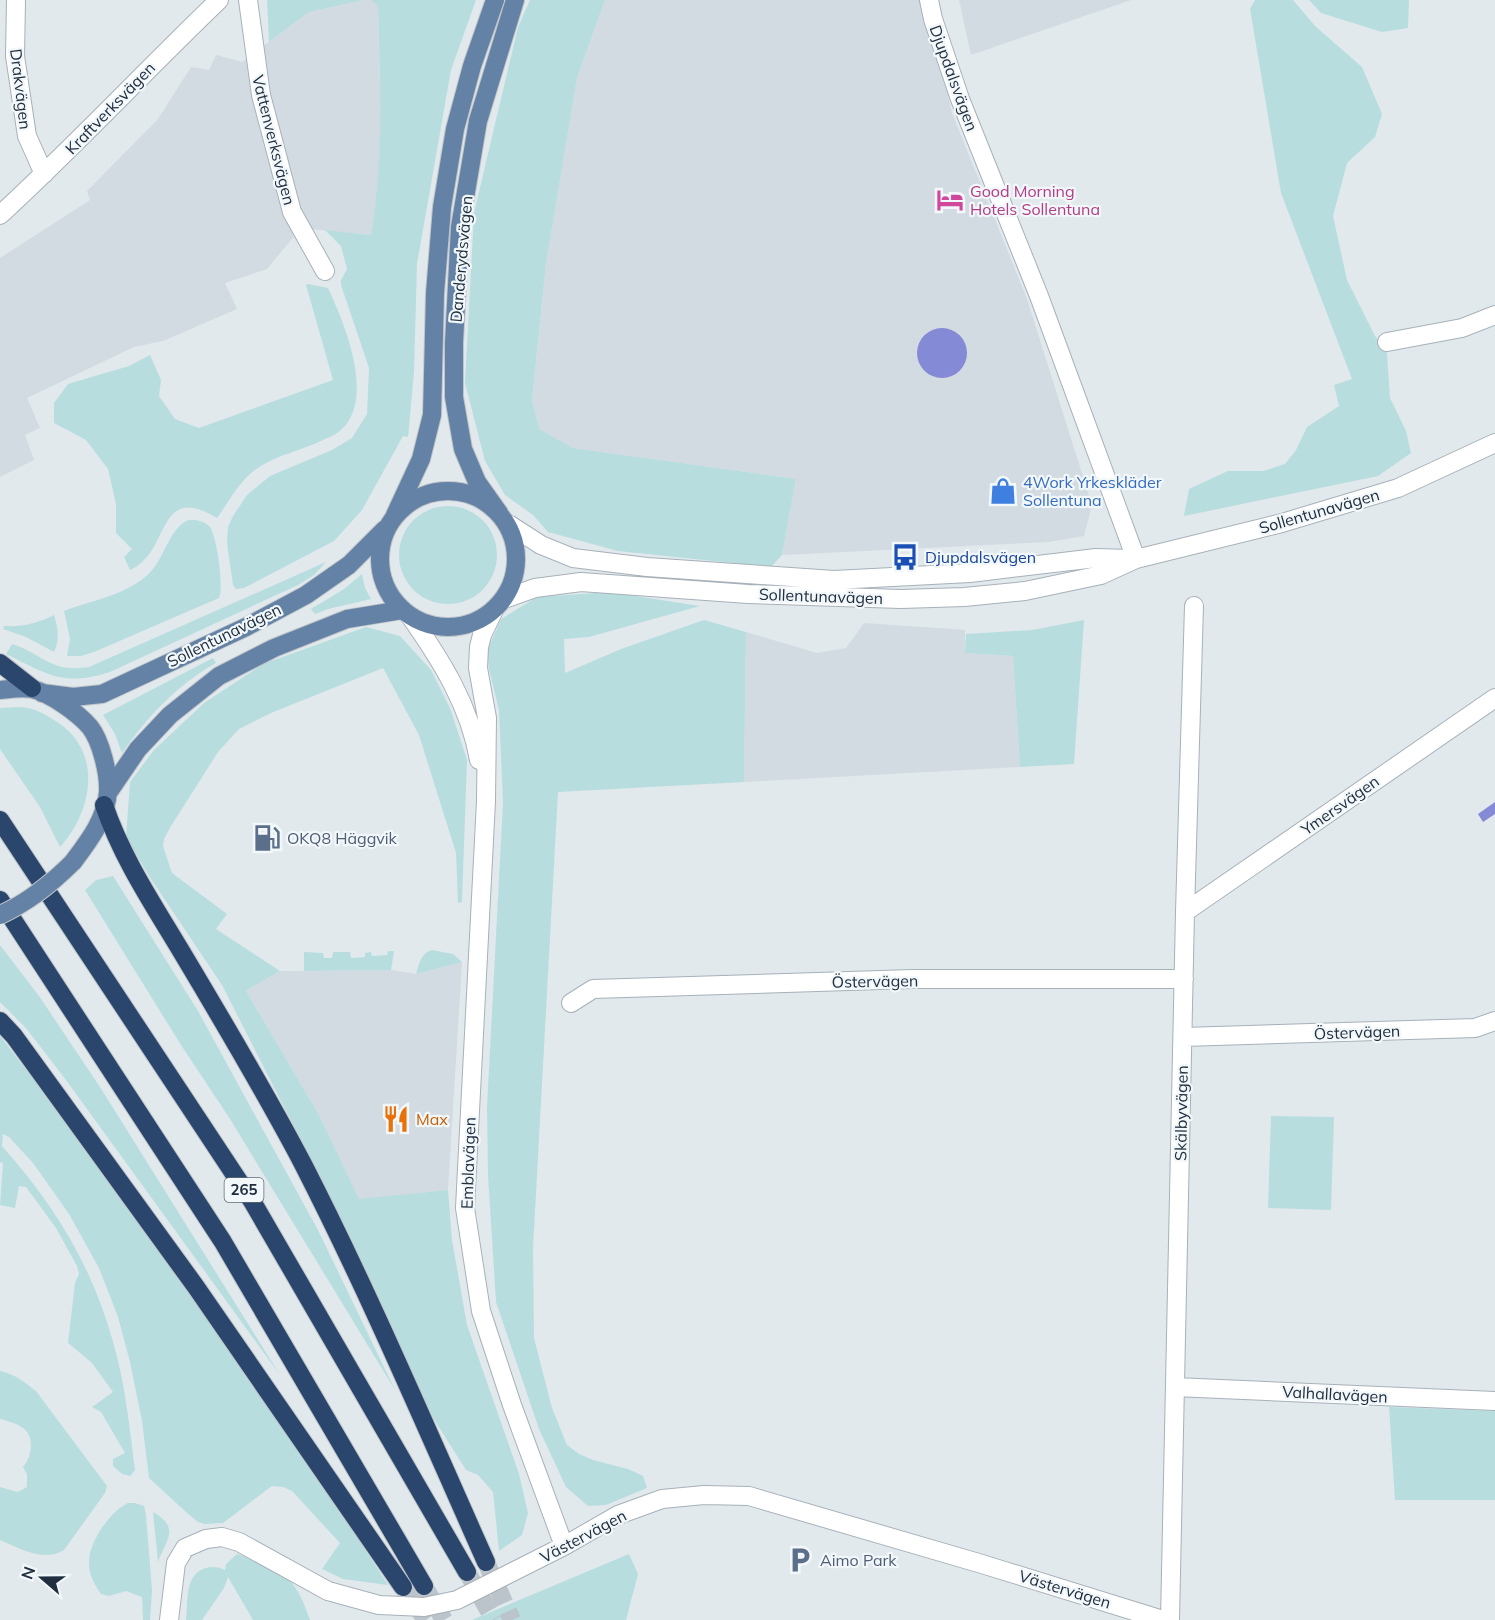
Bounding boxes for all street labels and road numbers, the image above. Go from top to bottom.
street label: Djupdalsvägen [926,22,982,134]
street label: Drakvägen [6,48,36,130]
street label: Kraftverksvägen [61,58,159,158]
street label: Vattenverksvägen [248,73,300,207]
street label: Danderydsvägen [445,195,477,323]
street label: Sollentunavägen [1256,484,1382,538]
street label: Sollentunavägen [759,584,883,608]
street label: Sollentunavägen [164,599,284,671]
street label: Ymersvägen [1296,771,1383,840]
street label: Östervägen [832,970,918,992]
street label: Östervägen [1313,1020,1401,1044]
street label: Skälbyvägen [1170,1065,1192,1161]
street label: Emblavägen [456,1117,480,1209]
road number: 265 [224,1178,264,1202]
street label: Valhallavägen [1282,1381,1388,1407]
street label: Västervägen [536,1505,630,1567]
street label: Västervägen [1017,1566,1113,1612]

